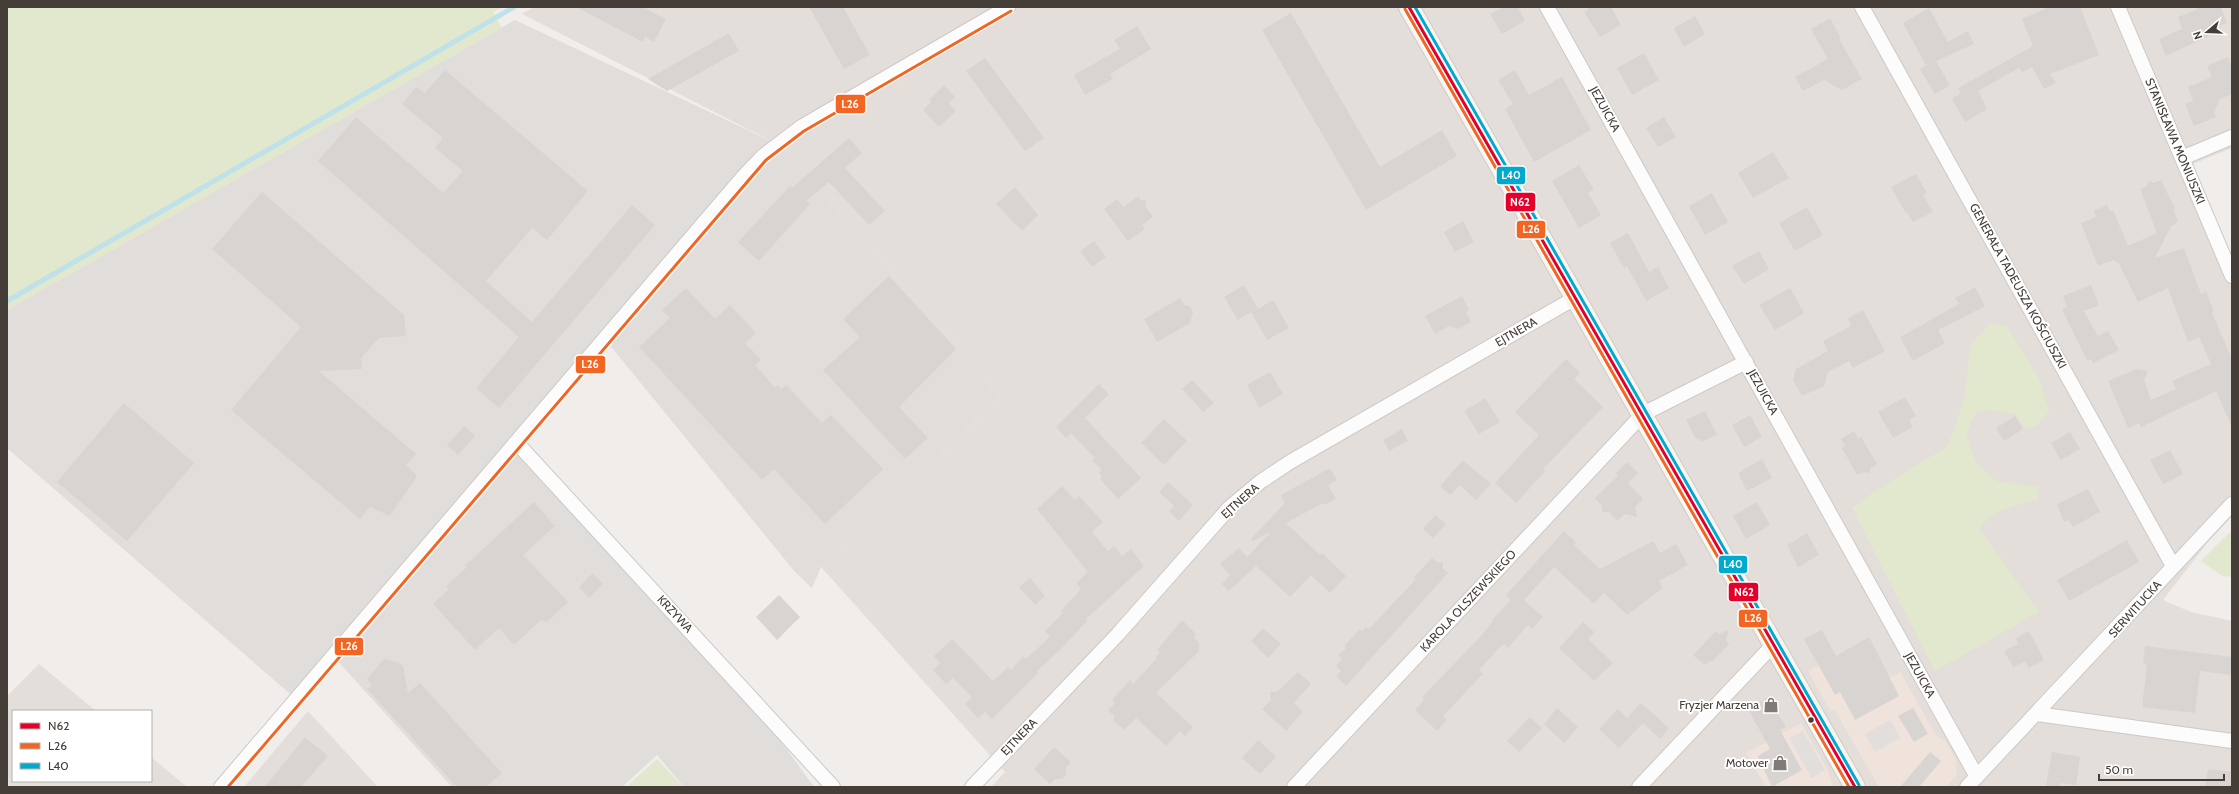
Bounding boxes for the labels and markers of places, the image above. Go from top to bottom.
shop icon: Fryzjer Marzena [1762,696,1780,714]
place label: Fryzjer Marzena [1679,697,1759,712]
unlabelled marker [1806,715,1816,725]
shop icon: Motover [1771,754,1789,772]
place label: Motover [1726,755,1768,770]

